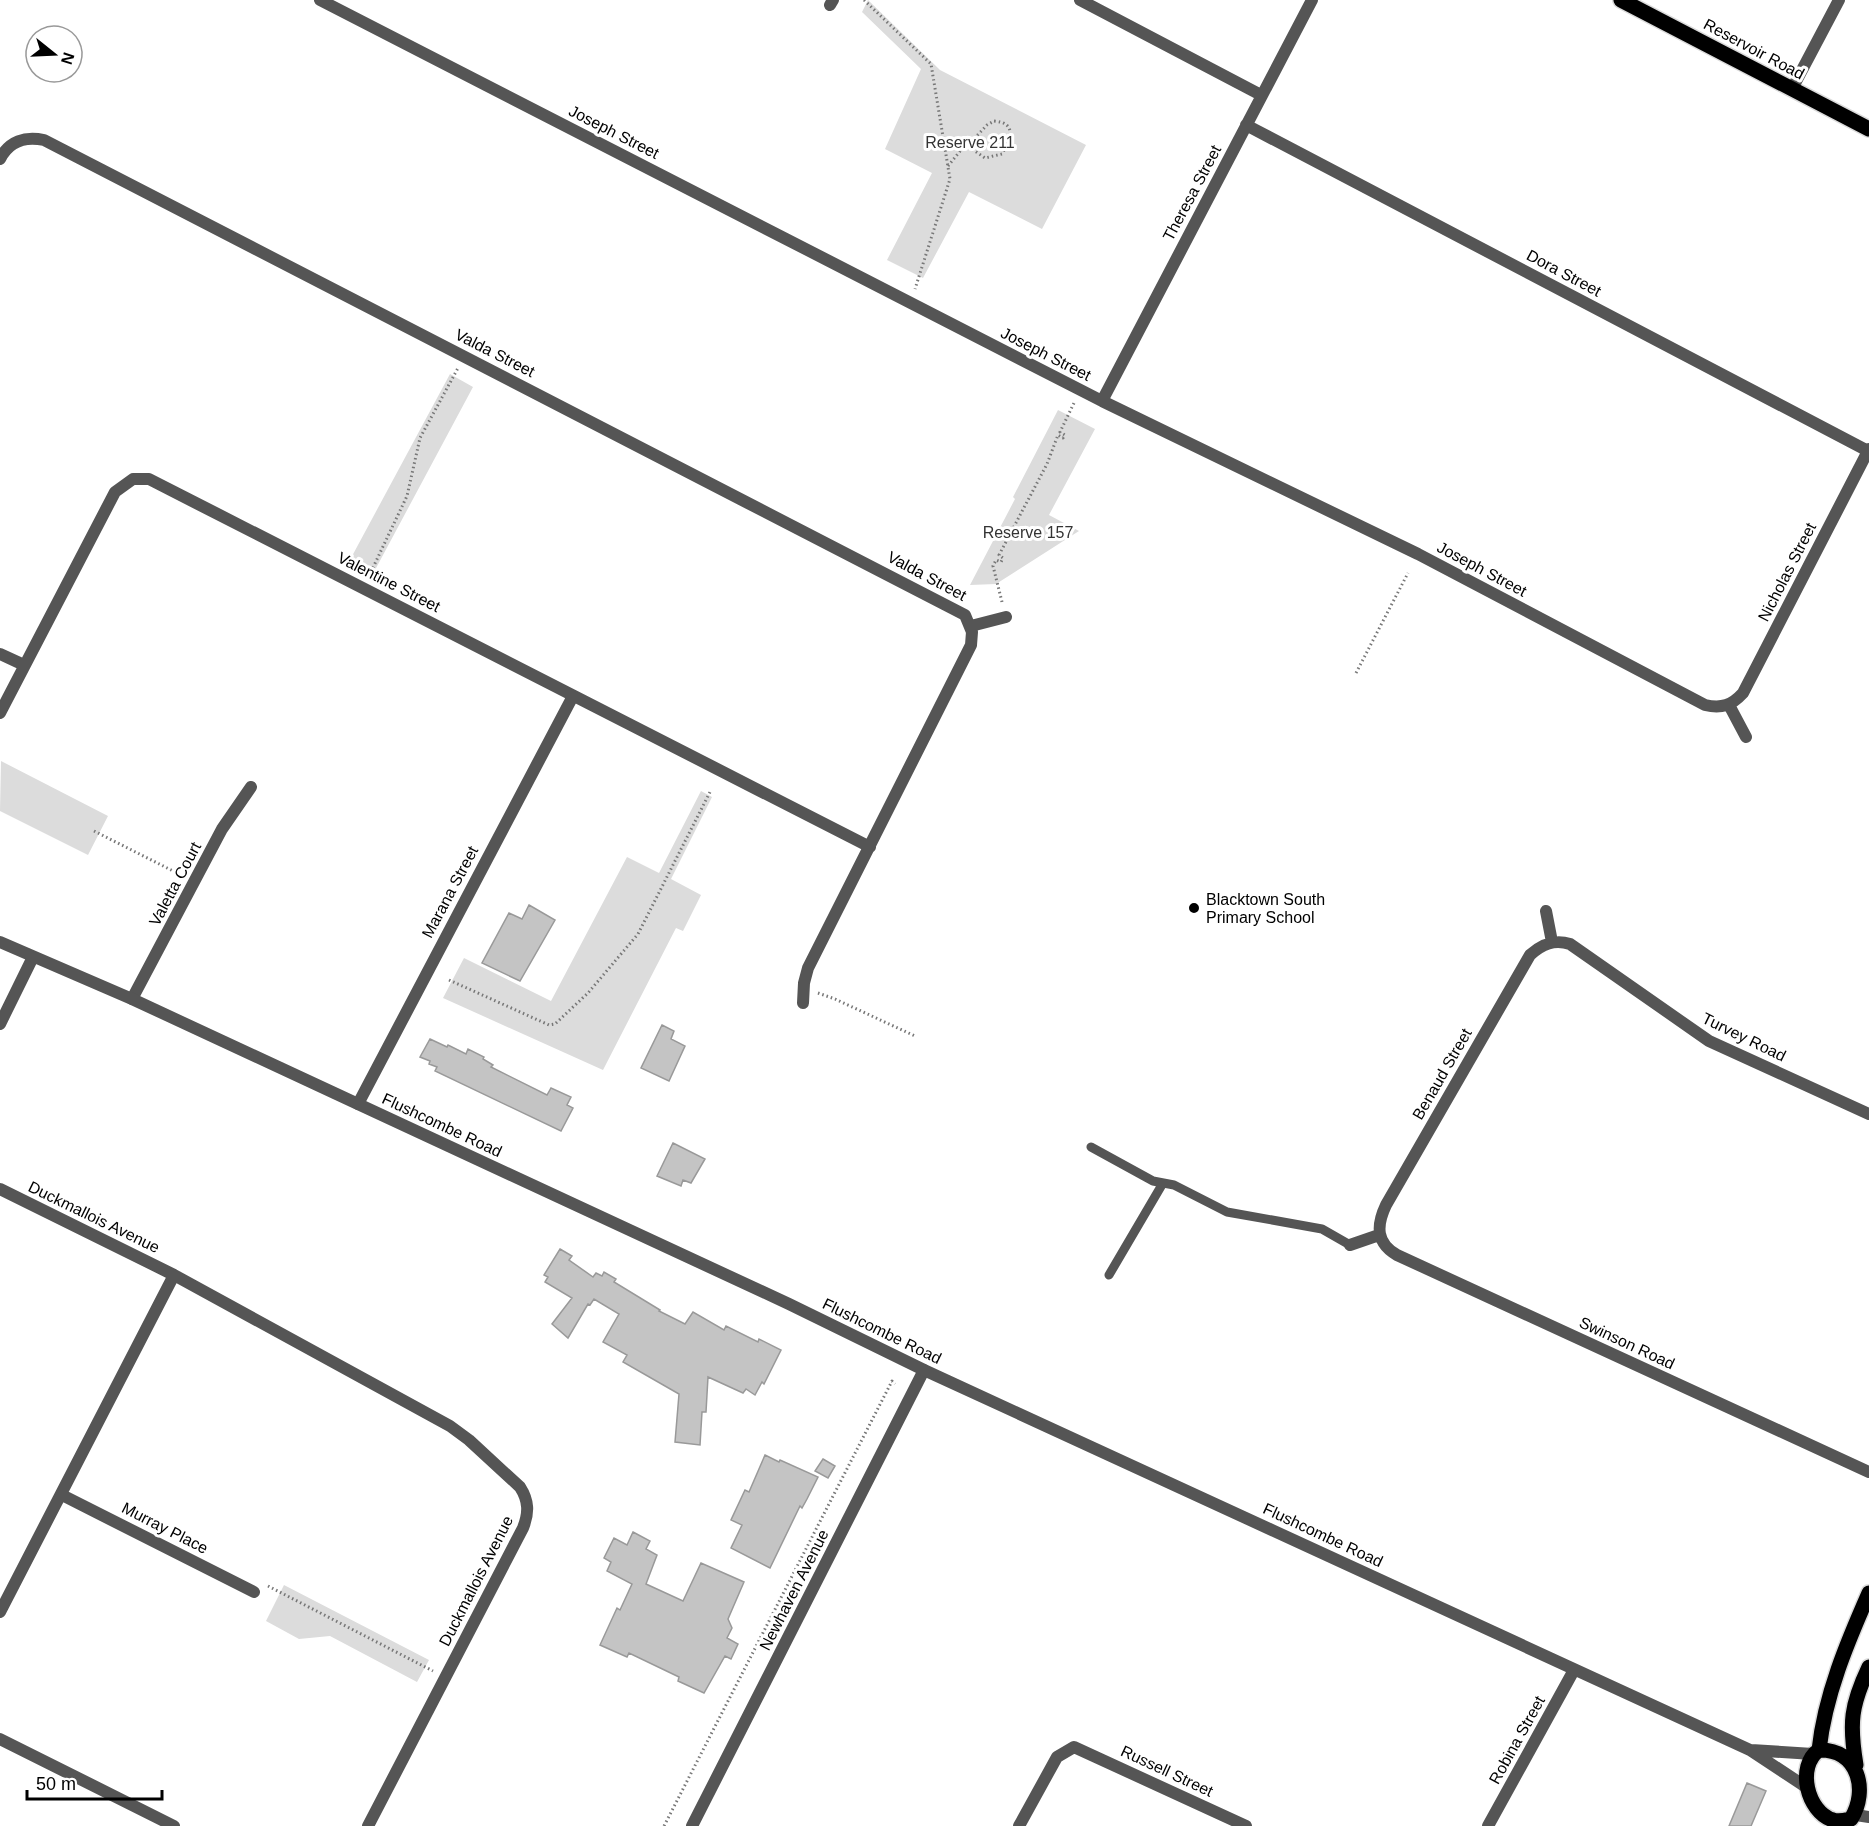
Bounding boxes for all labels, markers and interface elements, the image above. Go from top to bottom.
street label: Reservoir Road [1701,15,1807,83]
north arrow [24,24,84,84]
text: N [58,50,78,67]
street label: Joseph Street [566,102,662,162]
park label: Reserve 211 [925,134,1015,151]
street label: Theresa Street [1160,142,1225,244]
street label: Dora Street [1524,246,1605,300]
street label: Joseph Street [998,324,1094,384]
street label: Valda Street [452,326,538,381]
street label: Nicholas Street [1755,519,1819,624]
park label: Reserve 157 [983,524,1073,541]
street label: Joseph Street [1434,538,1530,600]
street label: Valda Street [885,548,970,604]
street label: Valentine Street [335,549,444,615]
street label: Valetta Court [146,839,204,929]
street label: Marana Street [419,843,482,941]
place label: Blacktown South Primary School [1206,891,1325,926]
marker: Blacktown South Primary School [1187,901,1201,915]
street label: Turvey Road [1699,1009,1789,1065]
street label: Benaud Street [1409,1025,1475,1123]
street label: Flushcombe Road [380,1090,504,1160]
street label: Duckmallois Avenue [26,1178,162,1256]
street label: Flushcombe Road [820,1295,944,1367]
street label: Swinson Road [1577,1313,1677,1373]
street label: Murray Place [119,1499,211,1557]
street label: Flushcombe Road [1261,1500,1385,1570]
street label: Duckmallois Avenue [436,1513,516,1649]
street label: Newhaven Avenue [756,1527,832,1653]
street label: Robina Street [1486,1693,1548,1787]
street label: Russell Street [1118,1742,1216,1800]
scale bar [27,1763,162,1801]
text: 50 m [36,1774,76,1794]

